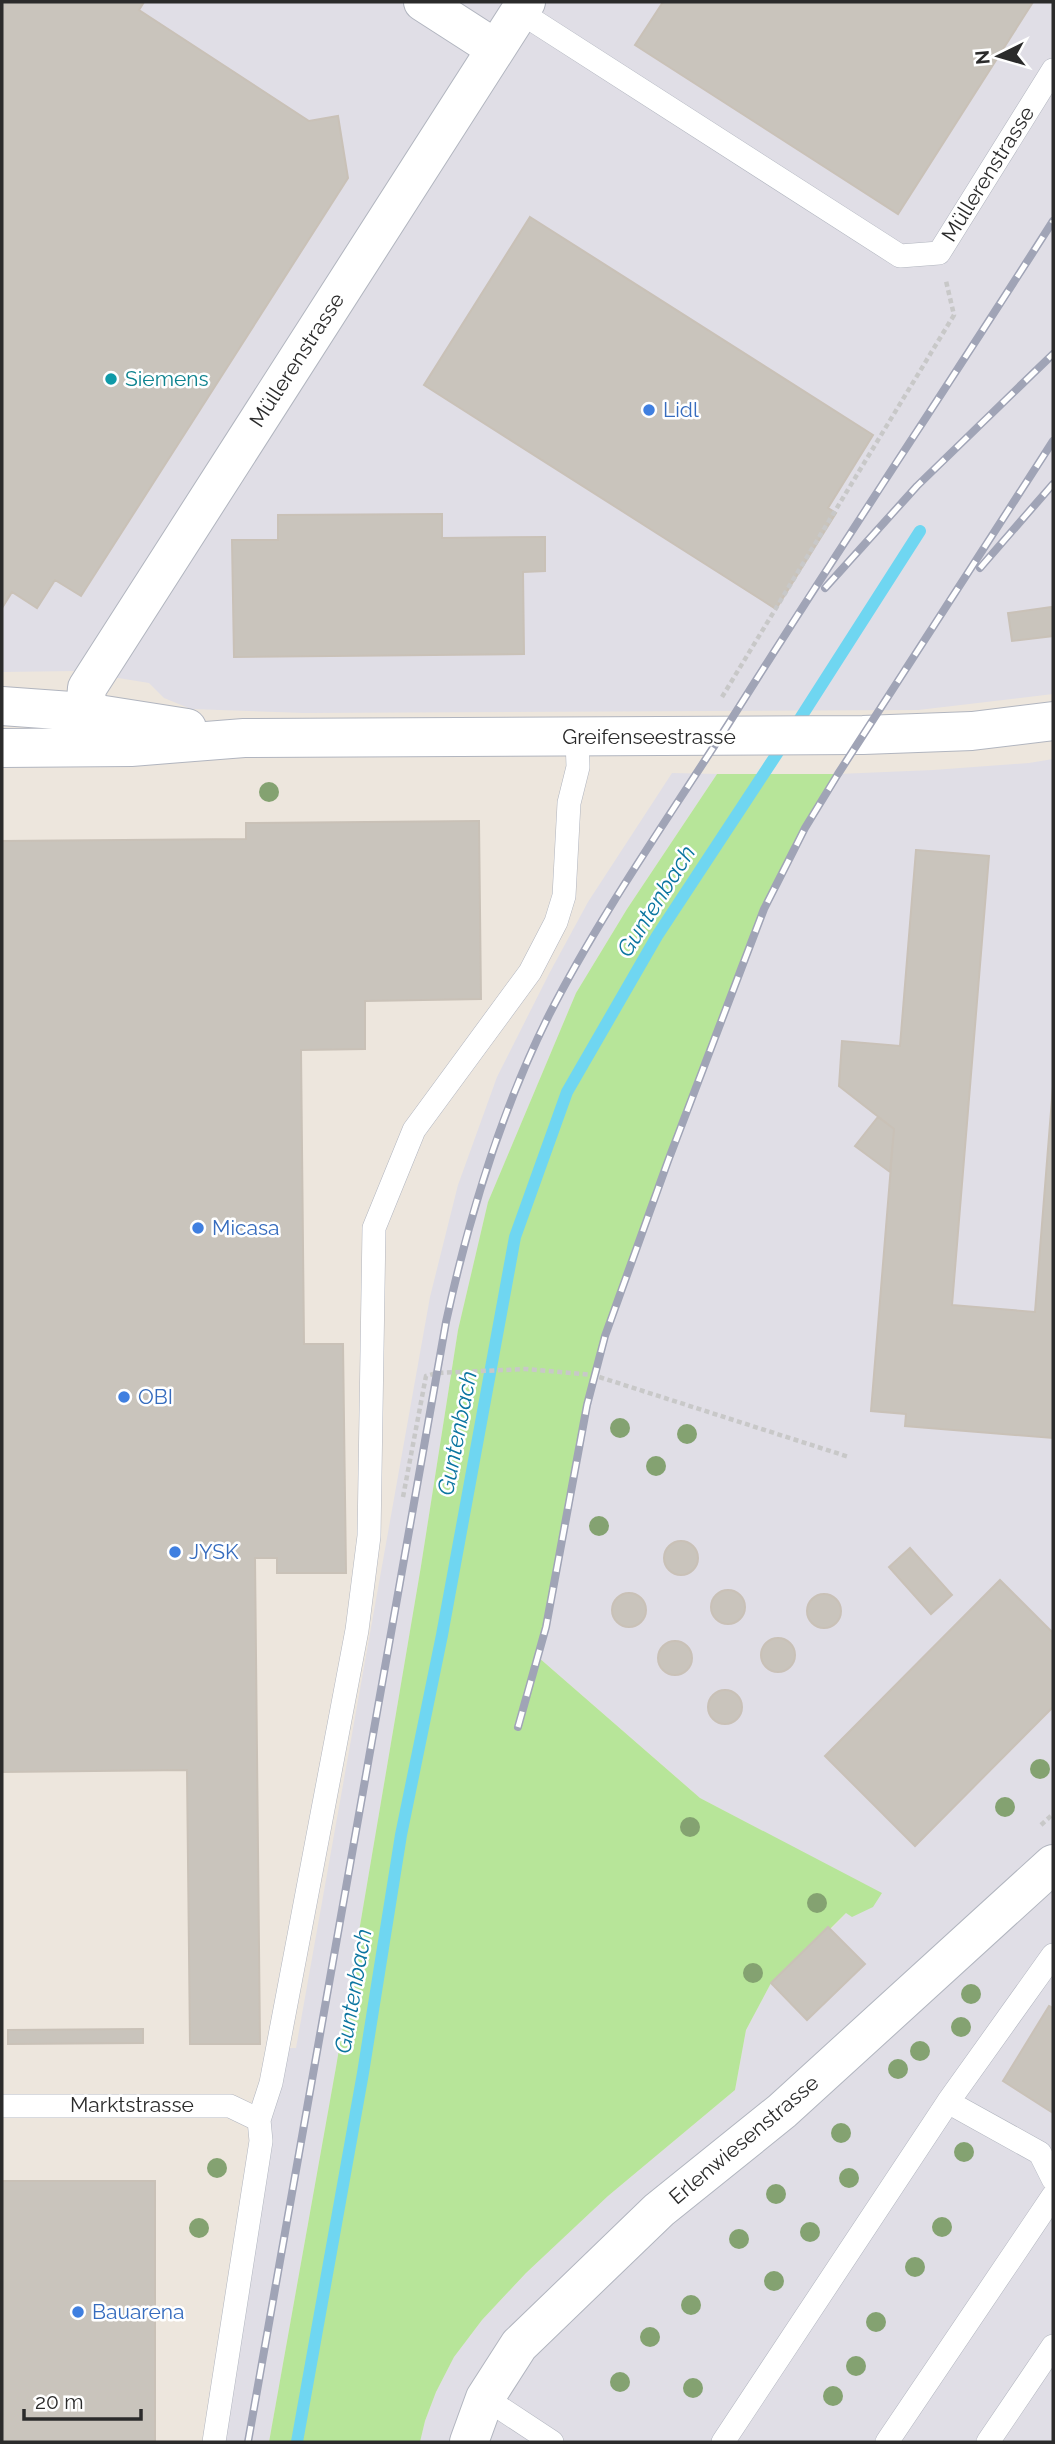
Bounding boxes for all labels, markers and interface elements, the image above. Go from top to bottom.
north arrow [964,21,1034,91]
text: N [970,49,994,66]
street label: Müllerenstrasse [936,101,1039,246]
street label: Müllerenstrasse [244,288,349,431]
place label: Siemens [125,366,209,391]
marker: Siemens [103,371,119,387]
place label: Lidl [663,397,699,422]
marker: Lidl [641,402,657,418]
street label: Greifenseestrasse [562,724,736,749]
water label: Guntenbach [611,840,700,961]
place label: Micasa [212,1215,280,1240]
marker: Micasa [190,1220,206,1236]
water label: Guntenbach [431,1368,482,1497]
place label: OBI [138,1384,173,1409]
marker: OBI [116,1389,132,1405]
place label: JYSK [189,1539,239,1564]
marker: JYSK [167,1544,183,1560]
water label: Guntenbach [328,1926,377,2055]
street label: Erlenwiesenstrasse [664,2070,823,2209]
street label: Marktstrasse [70,2092,194,2117]
place label: Bauarena [92,2299,184,2324]
marker: Bauarena [70,2304,86,2320]
scale bar [24,2378,142,2422]
text: 20 m [35,2389,83,2414]

